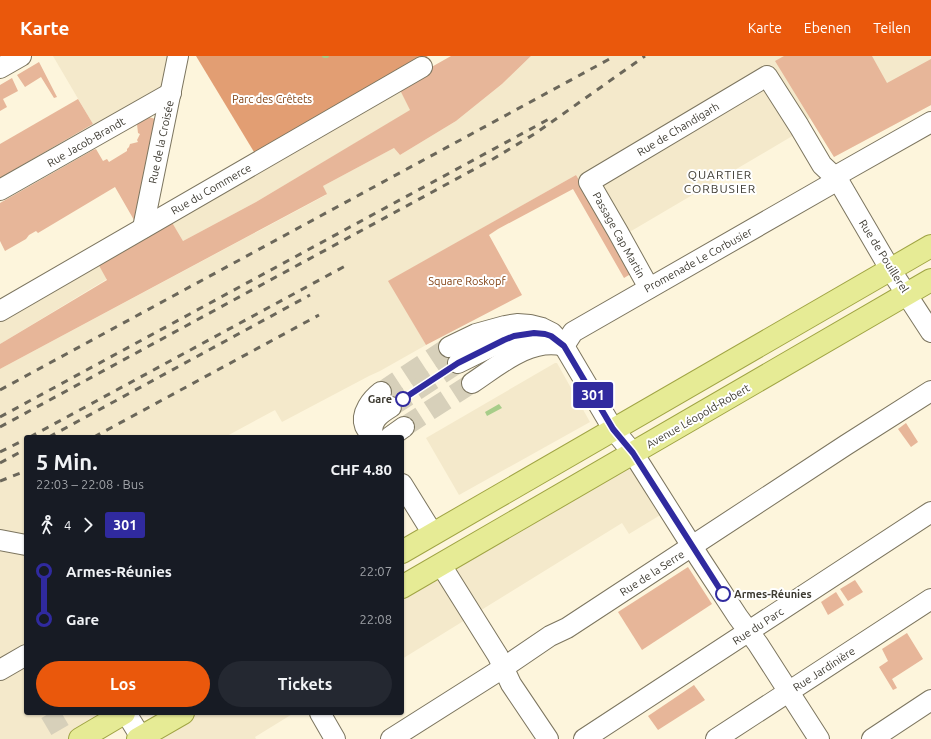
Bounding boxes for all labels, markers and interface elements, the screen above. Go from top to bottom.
text: Karte [20,17,69,39]
text: Karte [748,20,782,36]
text: Ebenen [804,20,851,36]
text: Teilen [873,20,911,36]
park label: Parc des Crêtets [232,93,312,105]
street label: Rue de la Croisée [146,99,176,185]
street label: Rue de Chandigarh [635,100,721,158]
street label: Rue Jacob-Brandt [45,115,128,169]
street label: Rue du Commerce [169,161,253,217]
district label: QUARTIER CORBUSIER [684,168,756,195]
street label: Passage Cap Martin [590,190,648,280]
street label: Rue de Pouillerel [857,217,911,295]
street label: Promenade Le Corbusier [642,225,755,295]
park label: Square Roskopf [428,275,506,287]
street label: Avenue Léopold-Robert [644,381,752,451]
line badge: 301 [570,382,616,408]
text: 301 [581,387,605,403]
marker: Gare [395,391,411,407]
place label: Gare [368,393,392,405]
text: 5 Min. [36,449,98,474]
text: CHF 4.80 [330,461,392,478]
text: 22:03 – 22:08 · Bus [36,477,144,491]
icon: walk [36,514,58,536]
icon: forward [77,514,99,536]
text: 301 [113,517,137,533]
text: 4 [64,518,71,532]
street label: Rue de la Serre [618,548,686,598]
text: Armes-Réunies [66,563,172,580]
text: 22:07 [359,564,392,578]
marker: Armes-Réunies [715,586,731,602]
place label: Armes-Réunies [734,588,812,600]
street label: Rue du Parc [730,605,786,647]
text: Gare [66,611,99,628]
text: 22:08 [359,612,392,626]
street label: Rue Jardinière [791,645,857,693]
button: Los [36,661,210,707]
button: Tickets [218,661,392,707]

